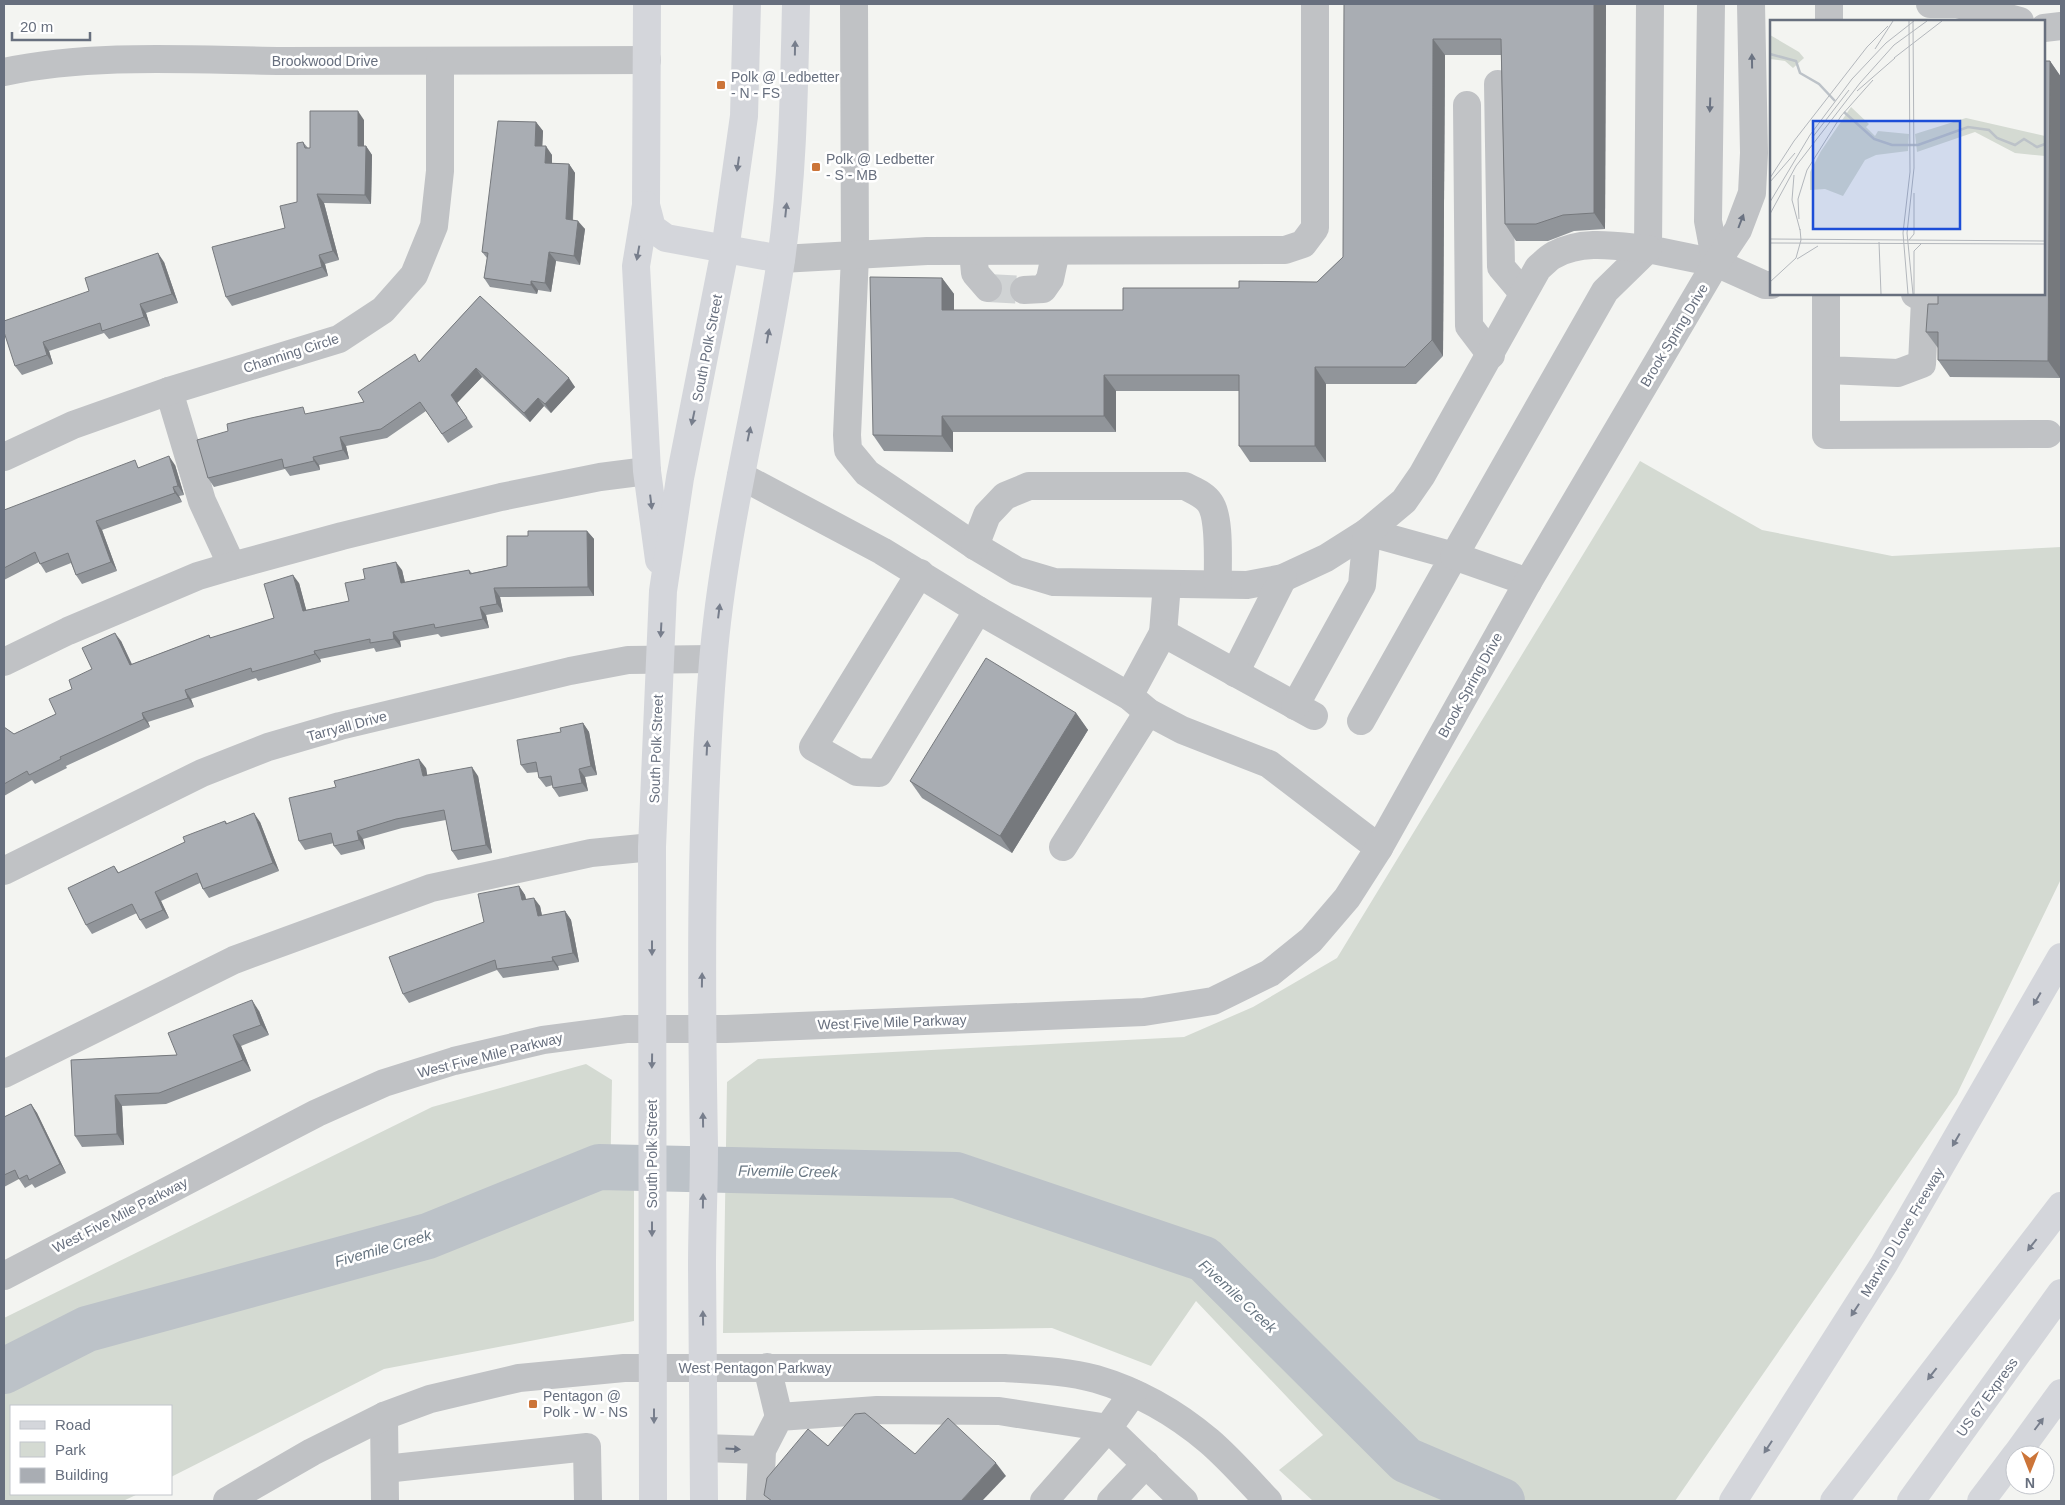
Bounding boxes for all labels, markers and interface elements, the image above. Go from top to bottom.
scale bar [12,10,90,42]
text: 20 m [20,18,53,35]
inset map [1770,20,2045,295]
one-way arrow [791,40,799,56]
one-way arrow [1748,52,1756,68]
street label: Brookwood Drive [272,53,379,69]
place label: Polk @ Ledbetter - N - FS [731,69,840,101]
marker: Polk @ Ledbetter - N - FS [715,79,727,91]
one-way arrow [1706,97,1714,113]
place label: Polk @ Ledbetter - S - MB [826,151,935,183]
one-way arrow [733,157,741,173]
marker: Polk @ Ledbetter - S - MB [810,161,822,173]
one-way arrow [782,202,790,218]
one-way arrow [1737,213,1745,228]
one-way arrow [634,246,642,262]
street label: Brook Spring Drive [1637,280,1711,389]
street label: South Polk Street [689,293,725,403]
one-way arrow [764,328,772,344]
street label: Channing Circle [241,330,341,376]
one-way arrow [689,411,697,426]
one-way arrow [746,425,754,441]
one-way arrow [647,495,655,511]
one-way arrow [715,603,723,619]
one-way arrow [656,623,664,639]
street label: Brook Spring Drive [1435,630,1506,740]
street label: South Polk Street [646,694,666,804]
street label: Tarryall Drive [305,708,389,744]
one-way arrow [704,740,712,756]
one-way arrow [648,940,656,956]
one-way arrow [698,972,706,988]
one-way arrow [2033,992,2041,1007]
street label: West Five Mile Parkway [817,1011,967,1033]
street label: West Five Mile Parkway [416,1029,564,1081]
one-way arrow [648,1053,656,1069]
street label: South Polk Street [644,1099,660,1208]
one-way arrow [699,1112,707,1128]
one-way arrow [1952,1133,1960,1148]
water label: Fivemile Creek [738,1162,840,1180]
street label: Marvin D Love Freeway [1857,1165,1947,1299]
street label: West Five Mile Parkway [50,1174,190,1256]
one-way arrow [699,1193,707,1209]
one-way arrow [648,1221,656,1237]
water label: Fivemile Creek [333,1226,435,1270]
one-way arrow [2026,1238,2037,1251]
water label: Fivemile Creek [1196,1256,1281,1337]
one-way arrow [1851,1303,1860,1317]
one-way arrow [699,1310,707,1326]
street label: US 67 Express [1953,1355,2021,1439]
street label: West Pentagon Parkway [678,1360,832,1376]
one-way arrow [1927,1367,1938,1380]
place label: Pentagon @ Polk - W - NS [543,1388,628,1420]
marker: Pentagon @ Polk - W - NS [527,1398,539,1410]
legend [10,1405,172,1495]
one-way arrow [649,1408,657,1424]
text: Road [55,1416,91,1433]
one-way arrow [2034,1417,2044,1431]
one-way arrow [1763,1440,1773,1454]
text: Park [55,1441,86,1458]
north arrow [2005,1445,2055,1495]
one-way arrow [725,1446,741,1454]
text: Building [55,1466,108,1483]
text: N [2025,1475,2035,1491]

